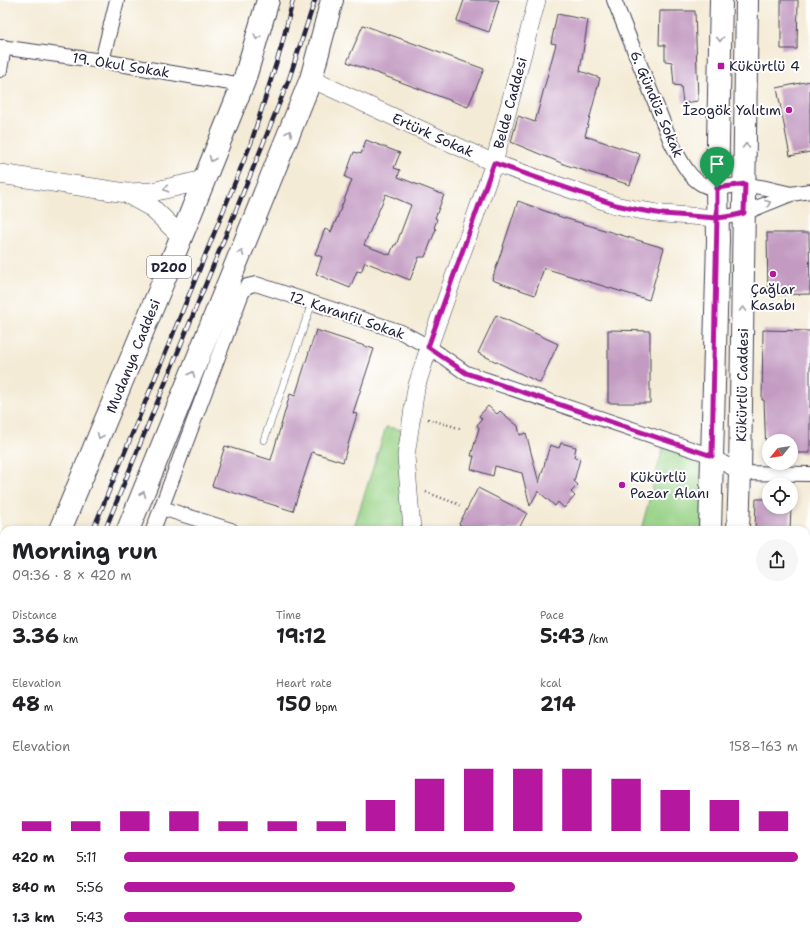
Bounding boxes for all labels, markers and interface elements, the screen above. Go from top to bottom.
one-way arrow [253,34,261,41]
one-way arrow [716,36,724,42]
street label: 19. Okul Sokak [71,48,171,82]
street label: 6. Gündüz Sokak [626,48,688,160]
street label: Belde Caddesi [489,55,531,151]
place label: Kükürtlü 4 [729,57,800,75]
marker: Kükürtlü 4 [716,61,726,71]
place label: İzogök Yalıtım [683,101,781,119]
marker: İzogök Yalıtım [784,105,794,115]
street label: Ertürk Sokak [389,109,477,161]
one-way arrow [285,129,293,136]
one-way arrow [741,143,750,149]
pin [700,147,734,188]
icon: arrive [706,153,728,175]
one-way arrow [209,155,217,163]
one-way arrow [163,184,169,192]
one-way arrow [764,200,771,208]
one-way arrow [236,250,244,257]
road number: D200 [147,256,191,278]
marker: Çağlar Kasabı [768,269,778,279]
place label: Çağlar Kasabı [751,280,796,314]
street label: 12. Karanfil Sokak [287,287,407,343]
street label: Mudanya Caddesi [102,296,164,416]
one-way arrow [739,306,747,312]
street label: Kükürtlü Caddesi [732,328,752,442]
one-way arrow [187,370,195,377]
one-way arrow [97,431,105,439]
north arrow [762,434,798,470]
map controls [762,434,798,514]
place label: Kükürtlü Pazar Alanı [630,468,709,502]
button: locate [762,478,798,514]
marker: Kükürtlü Pazar Alanı [617,480,627,490]
one-way arrow [138,490,146,497]
text: Morning run [12,537,157,566]
button: share [756,539,798,581]
text: 09:36 · 8 × 420 m [12,567,131,584]
text: Distance [12,608,57,623]
text: Time [276,608,301,623]
text: Pace [540,608,564,623]
text: 3.36 [12,623,59,649]
text: 19:12 [276,623,326,649]
text: 5:43 [540,623,585,649]
text: km [59,632,78,647]
text: /km [585,632,608,647]
text: Elevation [12,676,61,691]
text: Heart rate [276,676,332,691]
text: kcal [540,676,561,691]
text: 48 [12,691,40,717]
text: 150 [276,691,311,717]
text: 214 [540,691,576,717]
text: m [40,700,53,715]
text: bpm [311,700,337,715]
text: Elevation [12,738,70,755]
text: 158–163 m [729,738,798,755]
text: 420 m [12,849,55,866]
text: 5:11 [76,849,97,866]
text: 840 m [12,879,55,896]
text: 5:56 [76,879,104,896]
text: 1.3 km [12,909,55,926]
text: 5:43 [76,909,104,926]

